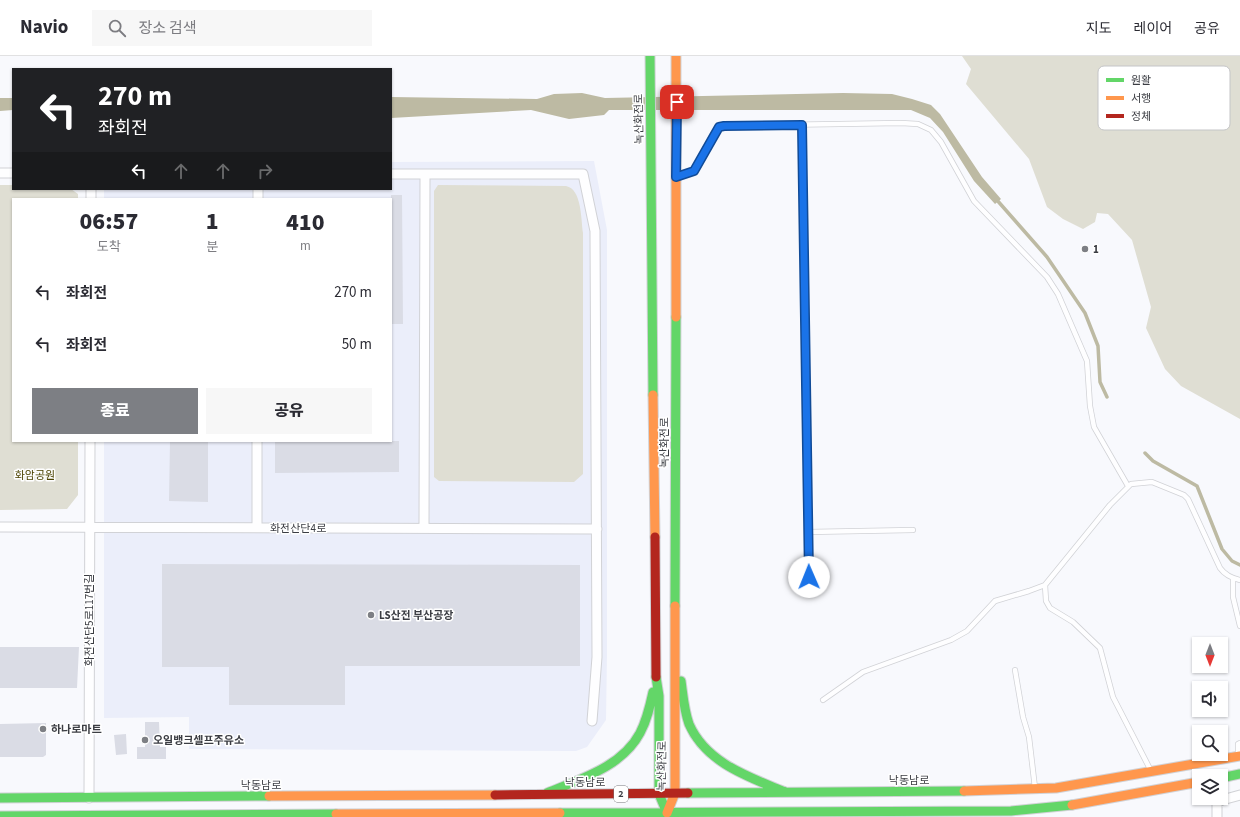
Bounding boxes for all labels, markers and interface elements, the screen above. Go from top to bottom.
search box [92,10,372,46]
text: Navio [20,14,68,41]
icon: search [106,17,128,39]
text: 장소 검색 [138,18,197,39]
text: 지도 [1086,19,1112,39]
text: 레이어 [1134,19,1172,39]
text: 공유 [1194,19,1220,39]
legend [1098,66,1230,130]
text: 원활 [1131,73,1151,88]
text: 270 m [98,76,172,116]
icon: left [32,84,84,136]
pin [660,85,694,119]
icon: arrive [666,91,688,113]
text: 서행 [1131,91,1151,106]
street label: 녹산화전로 [631,94,647,144]
text: 정체 [1131,109,1151,124]
text: 좌회전 [98,116,148,141]
icon: left [128,160,150,182]
icon: ahead [170,160,192,182]
icon: ahead [212,160,234,182]
icon: right [254,160,276,182]
text: 06:57 [80,204,138,239]
text: 1 [206,204,219,239]
text: 410 [286,205,325,240]
text: m [300,237,311,255]
text: 도착 [97,238,121,256]
text: 분 [206,238,218,256]
place label: 1 [1093,242,1099,257]
marker: 1 [1080,244,1090,254]
icon: left [32,281,54,303]
text: 270 m [334,282,372,303]
text: 좌회전 [66,283,107,304]
icon: left [32,333,54,355]
text: 50 m [342,334,372,355]
text: 좌회전 [66,335,107,356]
button: 종료 [32,388,198,434]
button: 공유 [206,388,372,434]
street label: 녹산화전로 [657,418,672,468]
park label: 화암공원 [15,468,55,483]
street label: 화전산단4로 [270,521,326,536]
position arrow [788,556,830,598]
street label: 화전산단5로117번길 [82,574,97,666]
place label: LS산전 부산공장 [379,608,453,623]
marker: LS산전 부산공장 [366,610,376,620]
north arrow [1192,637,1228,673]
map controls [1192,637,1228,805]
button: sound [1192,681,1228,717]
place label: 하나로마트 [51,722,102,737]
marker: 하나로마트 [38,724,48,734]
button: search [1192,725,1228,761]
place label: 오일뱅크셀프주유소 [153,733,244,748]
marker: 오일뱅크셀프주유소 [140,735,150,745]
street label: 녹산화전로 [654,741,670,791]
button: layers [1192,769,1228,805]
street label: 낙동남로 [889,773,929,788]
street label: 낙동남로 [565,775,605,790]
street label: 낙동남로 [241,778,281,793]
road number: 2 [614,786,628,802]

